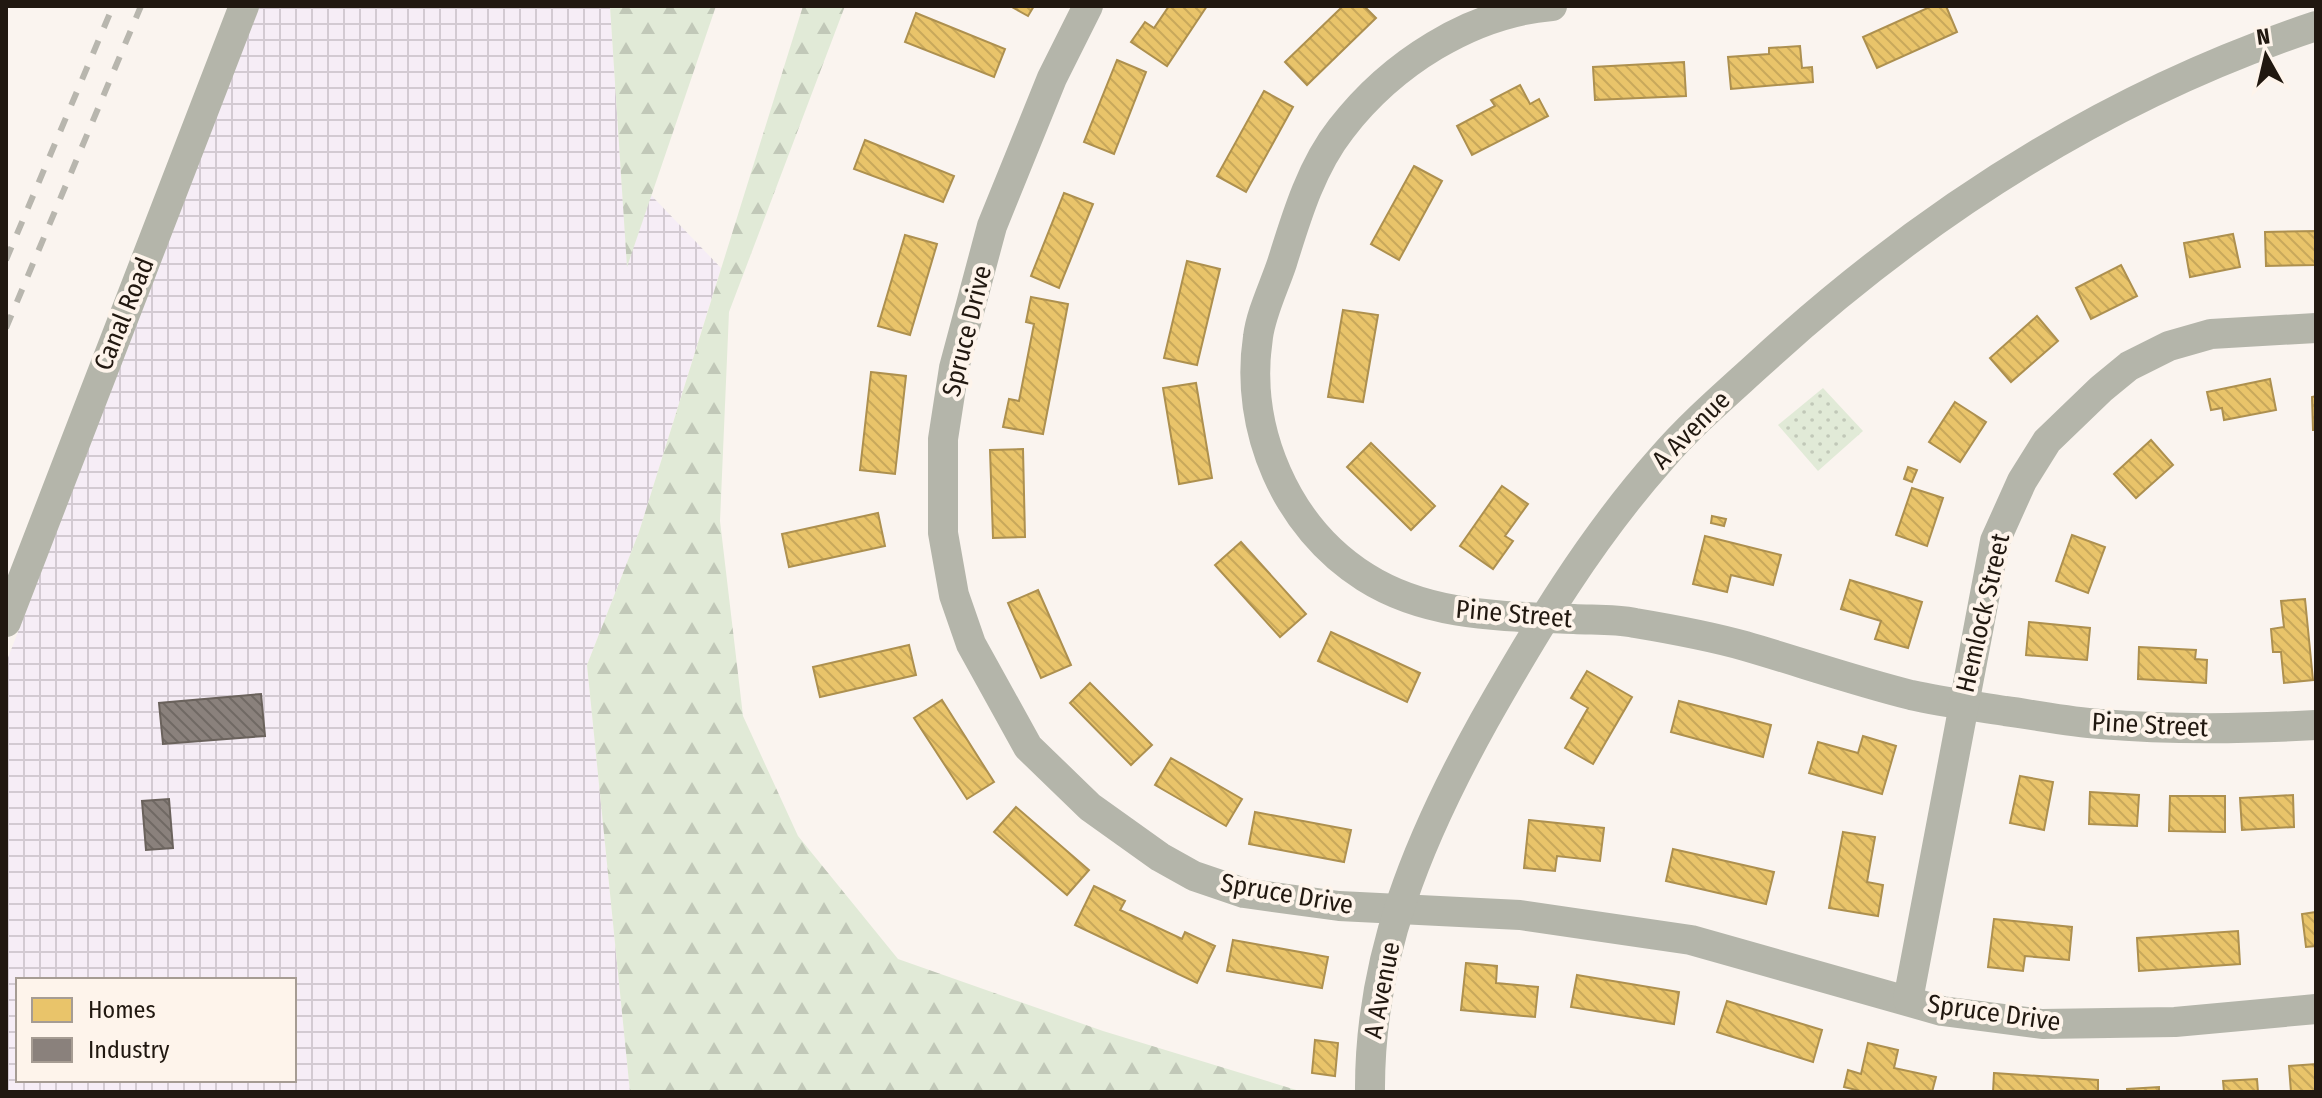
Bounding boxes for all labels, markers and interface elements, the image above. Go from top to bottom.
north arrow [2226,16,2306,96]
text: N [2255,22,2272,51]
street label: Canal Road [87,253,161,375]
street label: Spruce Drive [936,262,998,400]
street label: A Avenue [1645,384,1737,476]
street label: Hemlock Street [1950,530,2016,696]
street label: Pine Street [1454,593,1574,635]
street label: Pine Street [2091,706,2210,744]
street label: Spruce Drive [1218,867,1356,921]
street label: A Avenue [1357,939,1407,1041]
legend [16,978,296,1082]
street label: Spruce Drive [1925,988,2063,1038]
text: Homes [88,996,156,1024]
text: Industry [88,1036,170,1064]

